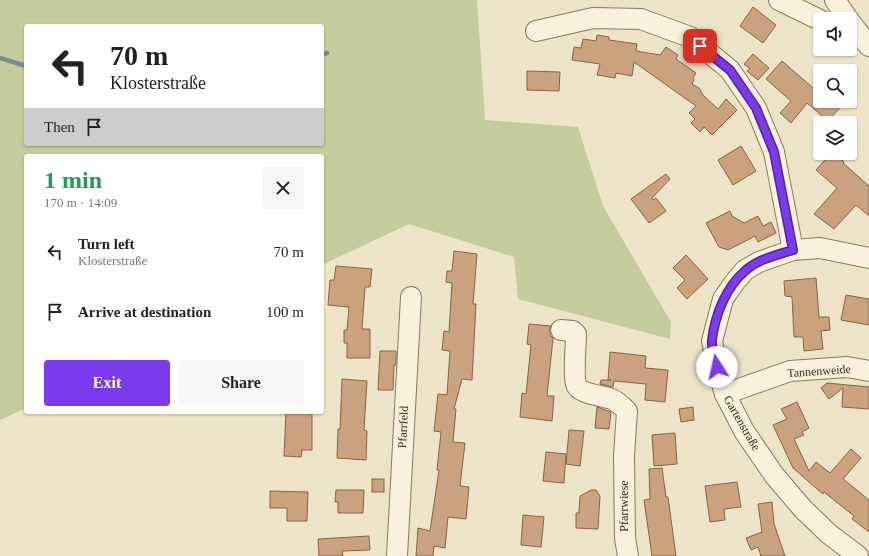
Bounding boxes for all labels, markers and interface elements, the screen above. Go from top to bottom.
map controls [813,12,857,160]
button: sound [813,12,857,56]
pin [683,29,717,63]
icon: arrive [689,35,711,57]
icon: left [44,40,96,92]
text: 70 m [110,40,168,71]
button: search [813,64,857,108]
text: Klosterstraße [110,73,206,93]
icon: arrive [83,116,105,138]
button: layers [813,116,857,160]
text: Then [44,119,75,135]
text: 1 min [44,167,102,193]
button: close [262,167,304,209]
text: 170 m · 14:09 [44,195,117,210]
text: Turn left [78,236,135,252]
icon: left [44,241,66,263]
text: 70 m [274,244,304,260]
text: Klosterstraße [78,253,147,268]
icon: arrive [44,301,66,323]
text: Arrive at destination [78,304,211,320]
text: 100 m [266,304,304,320]
position arrow [696,346,738,388]
button: Exit [44,360,170,406]
button: Share [178,360,304,406]
street label: Tannenweide [787,362,851,380]
street label: Gartenstraße [721,393,763,453]
street label: Pfarrfeld [395,405,411,449]
street label: Pfarrwiese [617,480,631,532]

